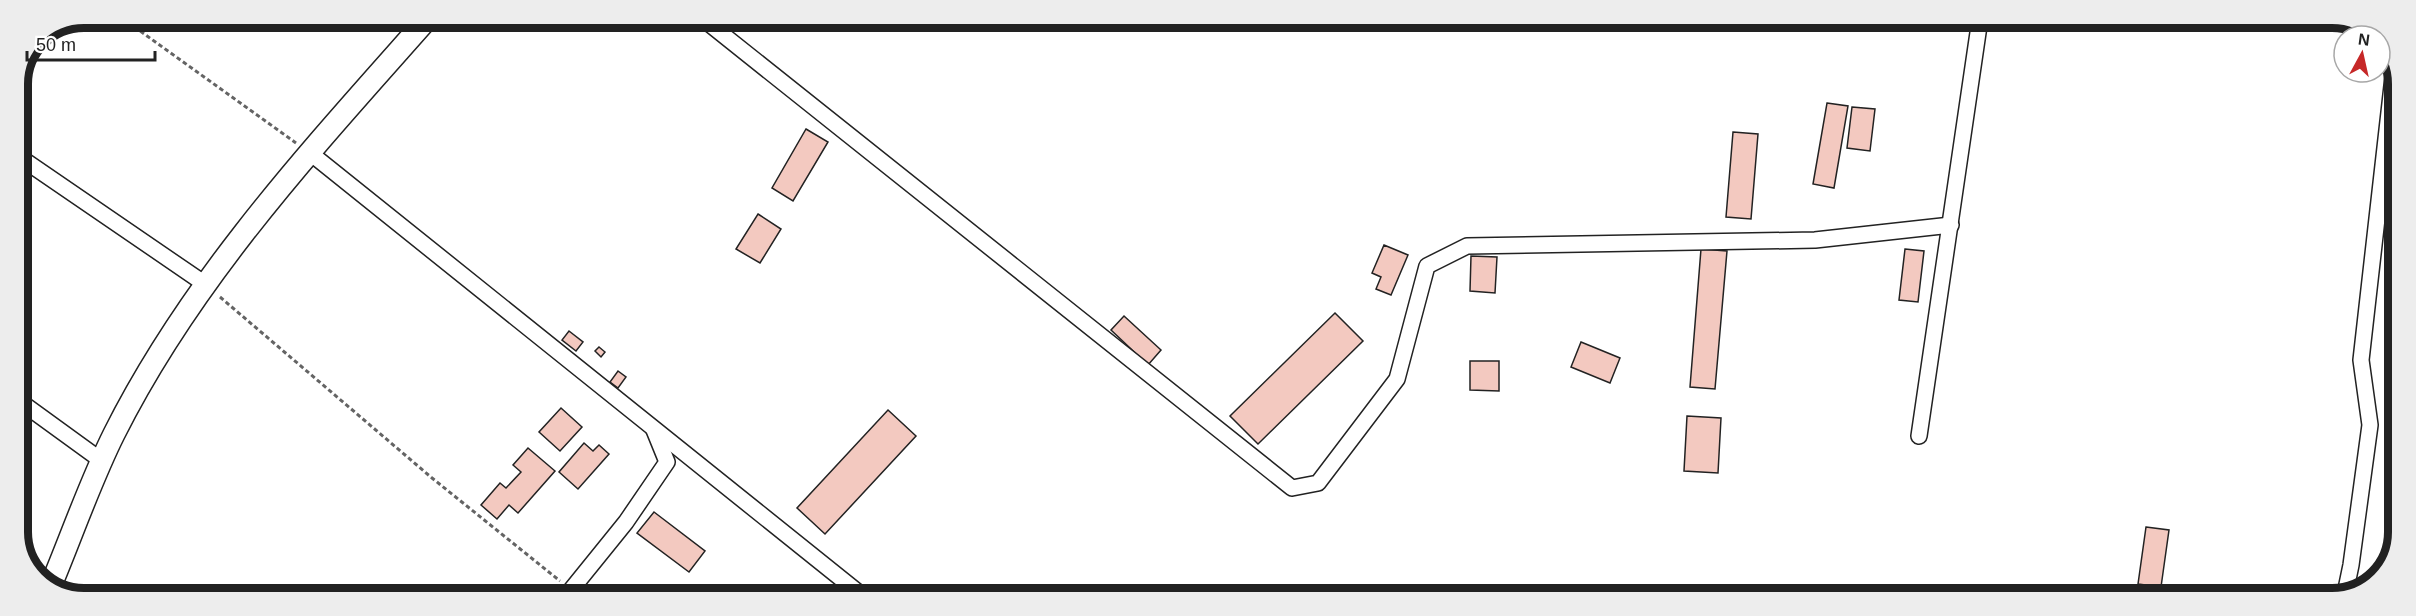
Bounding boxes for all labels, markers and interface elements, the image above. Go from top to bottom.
scale bar [27,24,154,62]
north arrow [2332,24,2392,84]
text: N [2357,30,2371,49]
text: 50 m [36,35,76,55]

